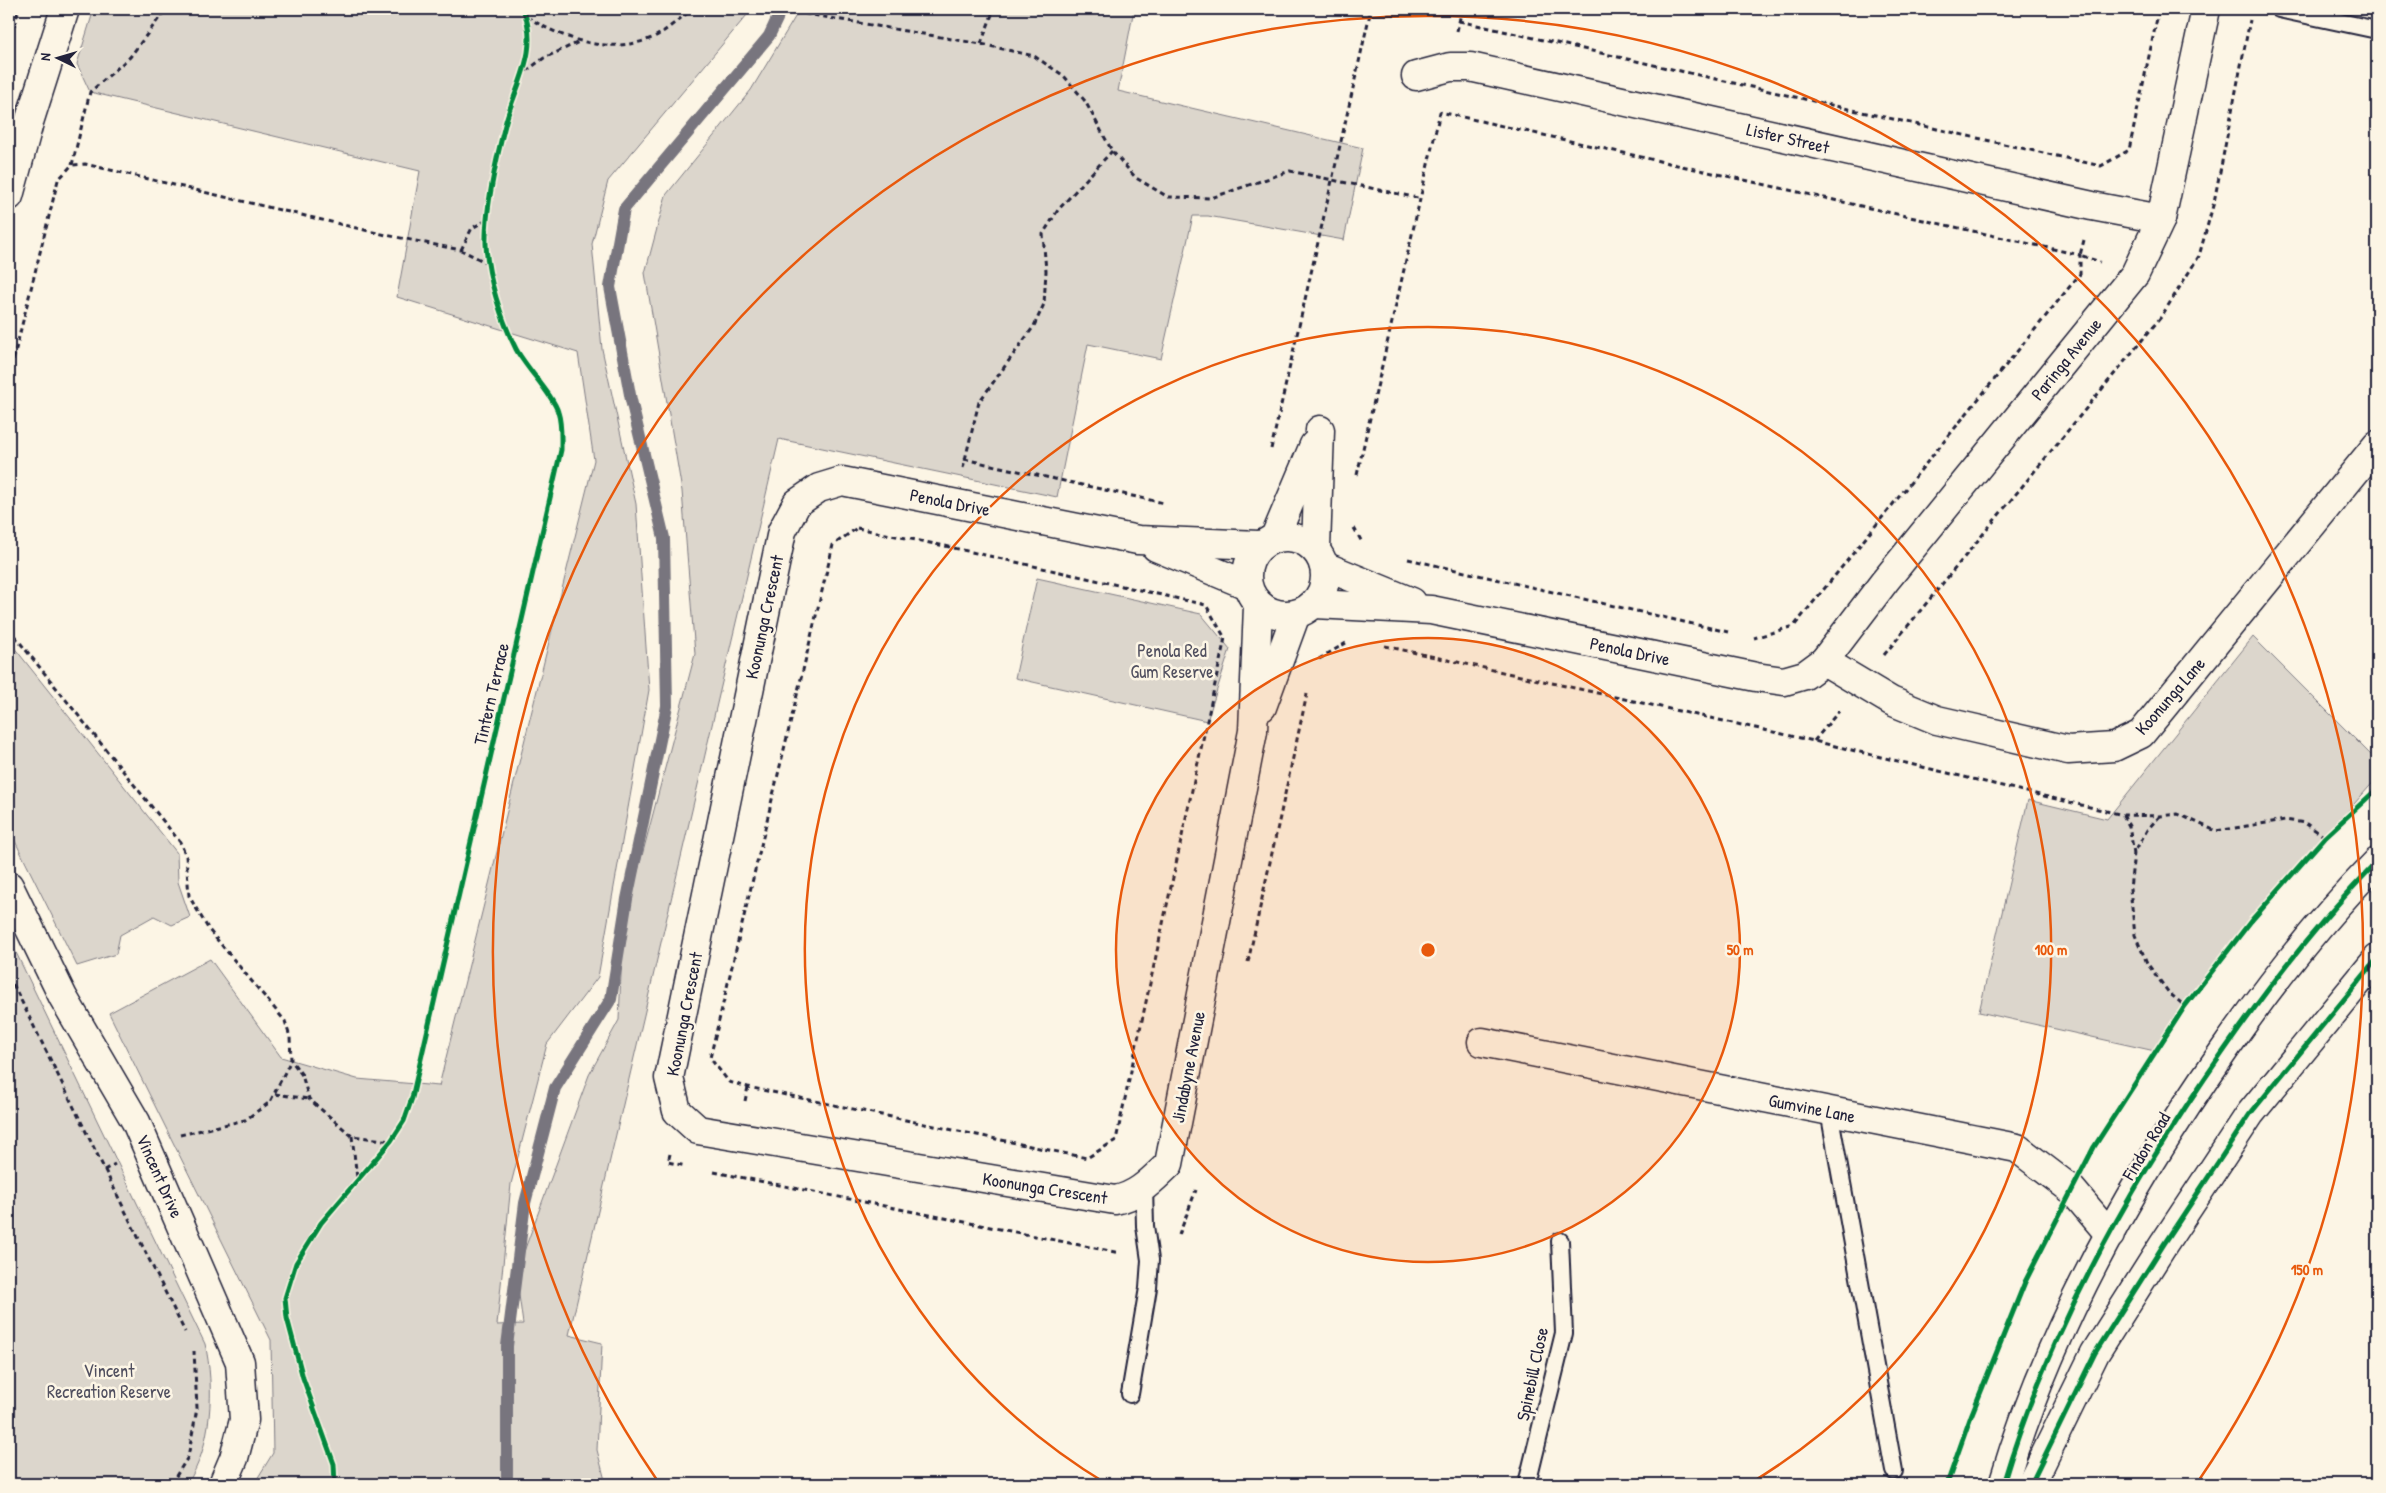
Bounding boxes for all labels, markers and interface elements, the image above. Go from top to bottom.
north arrow [32,32,82,82]
text: N [35,52,54,61]
street label: Lister Street [1744,116,1833,160]
street label: Paringa Avenue [2025,312,2107,406]
street label: Penola Drive [908,482,992,522]
street label: Koonunga Crescent [739,552,789,681]
street label: Penola Drive [1588,630,1672,672]
park label: Penola Red Gum Reserve [1131,638,1213,684]
street label: Tintern Terrace [467,641,515,747]
street label: Koonunga Lane [2129,652,2211,740]
text: 50 m [1727,939,1753,960]
text: 100 m [2035,939,2067,960]
centre of rings [1419,941,1437,959]
street label: Koonunga Crescent [660,949,708,1078]
street label: Jindabyne Avenue [1165,1009,1211,1125]
street label: Gumvine Lane [1767,1087,1857,1129]
street label: Findon Road [2115,1107,2176,1185]
street label: Vincent Drive [131,1130,189,1222]
street label: Koonunga Crescent [981,1166,1110,1210]
text: 150 m [2291,1259,2323,1280]
street label: Spinebill Close [1510,1325,1554,1423]
park label: Vincent Recreation Reserve [47,1358,171,1404]

